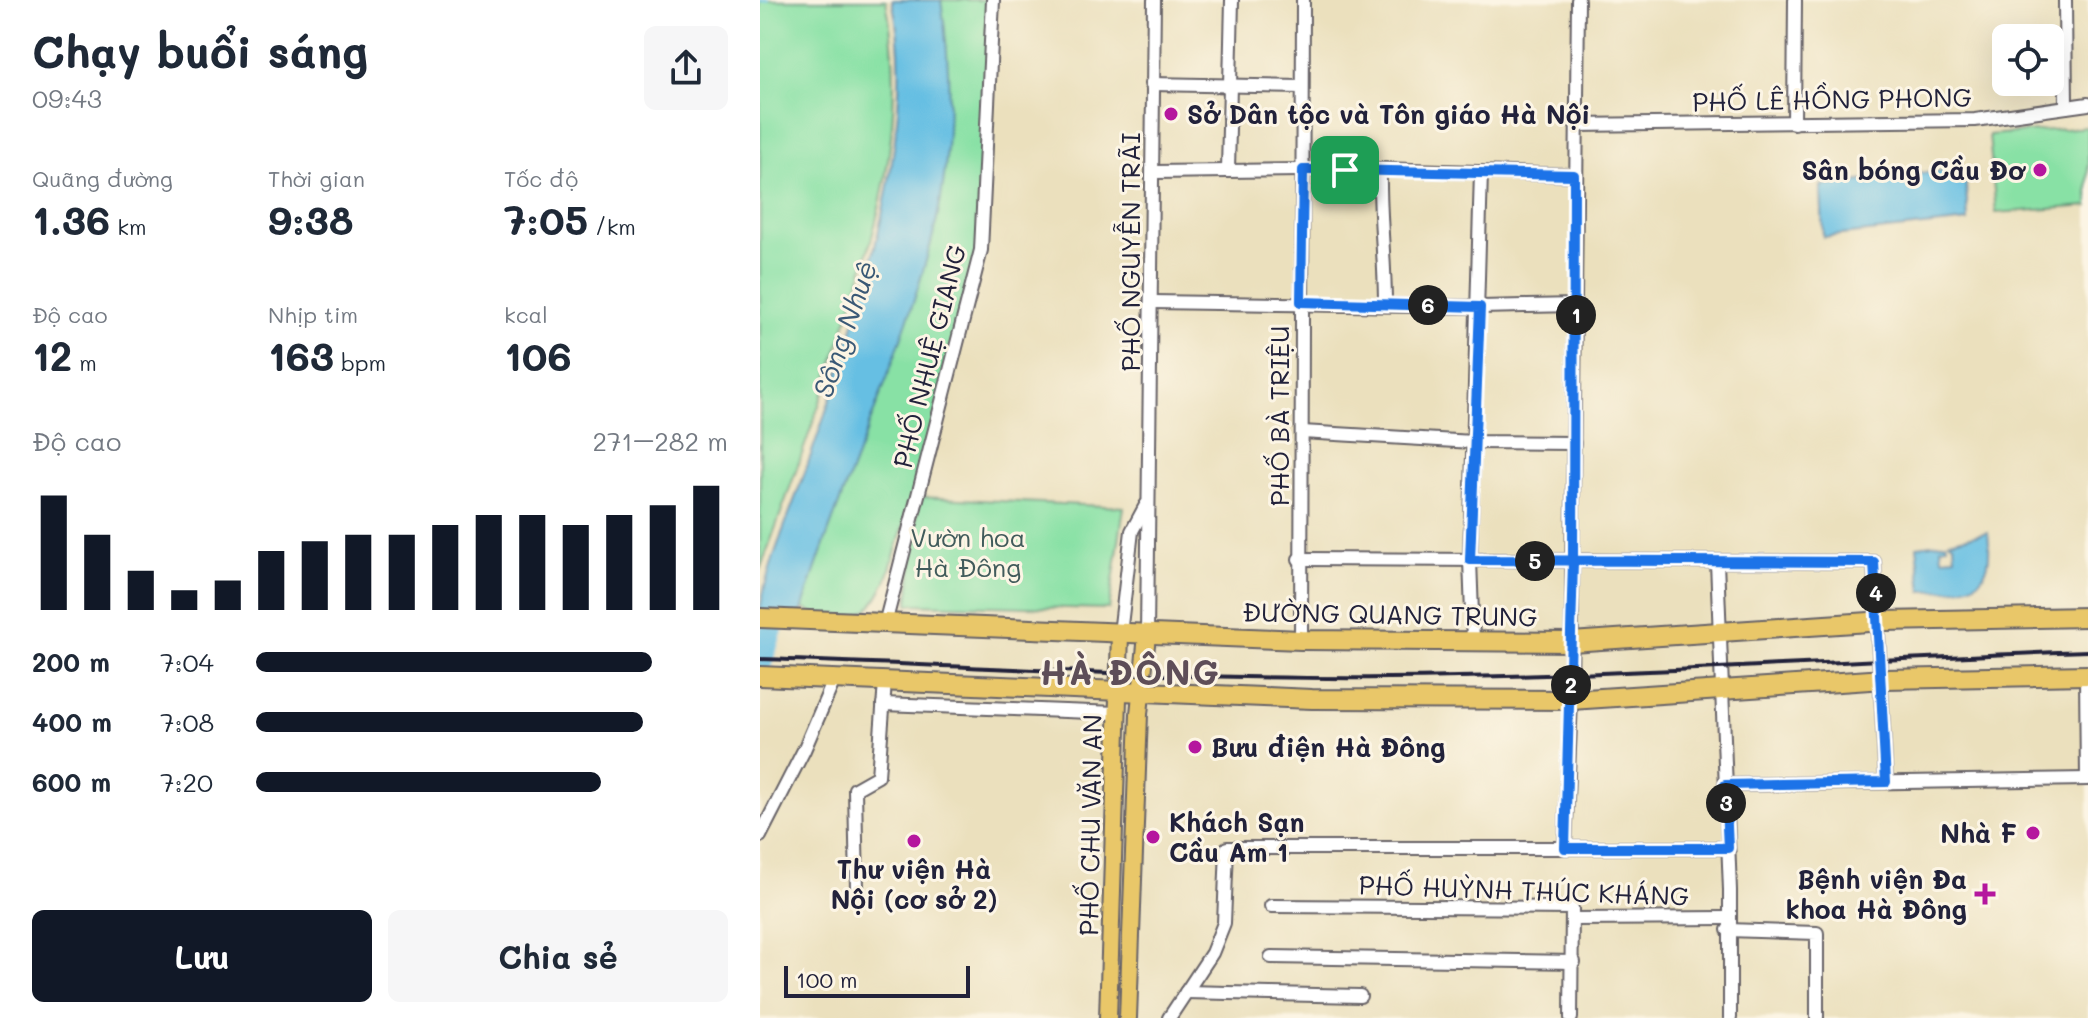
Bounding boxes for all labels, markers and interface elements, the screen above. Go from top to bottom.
text: Chạy buổi sáng [32,22,368,79]
map controls [1992,24,2064,96]
button: locate [1992,24,2064,96]
button: share [644,26,728,110]
street label: PHỐ LÊ HỒNG PHONG [1692,80,1972,118]
text: 09:43 [32,81,102,115]
place label: Sở Dân tộc và Tôn giáo Hà Nội [1187,97,1590,131]
marker: Sở Dân tộc và Tôn giáo Hà Nội [1162,105,1180,123]
street label: PHỐ NGUYỄN TRÃI [1112,132,1147,372]
pin [1311,136,1379,204]
icon: arrive [1323,148,1367,192]
place label: Sân bóng Cầu Đơ [1801,153,2026,187]
marker: Sân bóng Cầu Đơ [2031,161,2049,179]
text: Quãng đường [32,164,173,193]
text: Thời gian [268,164,365,193]
text: Tốc độ [504,164,578,193]
text: 1.36 [32,193,110,245]
text: 9:38 [268,193,354,245]
text: 7:05 [504,193,588,245]
text: km [110,212,147,241]
text: /km [588,212,636,241]
street label: PHỐ NHUỆ GIANG [885,241,973,471]
water label: Sông Nhuệ [804,256,884,402]
pin: 6 [1408,285,1448,325]
text: 6 [1421,290,1435,319]
pin: 1 [1556,295,1596,335]
text: Độ cao [32,300,108,329]
text: Nhịp tim [268,300,358,329]
text: kcal [504,300,548,329]
text: 1 [1571,300,1581,329]
street label: PHỐ BÀ TRIỆU [1262,326,1296,506]
text: 12 [32,329,72,381]
text: 163 [268,329,334,381]
text: 106 [504,329,572,381]
text: m [72,348,97,377]
text: bpm [334,348,386,377]
text: Độ cao [32,424,121,458]
text: 271–282 m [592,424,728,458]
park label: Vườn hoa Hà Đông [910,520,1026,584]
pin: 5 [1515,541,1555,581]
text: 5 [1529,546,1541,575]
pin: 4 [1856,573,1896,613]
text: 4 [1869,578,1883,607]
street label: ĐƯỜNG QUANG TRUNG [1242,594,1538,634]
text: 200 m [32,645,110,679]
text: 7:04 [160,645,214,679]
district label: HÀ ĐÔNG [1039,649,1221,694]
pin: 2 [1551,665,1591,705]
text: 2 [1565,670,1577,699]
text: 400 m [32,705,112,739]
text: 7:08 [160,705,214,739]
street label: PHỐ CHU VĂN AN [1071,714,1109,936]
place label: Bưu điện Hà Đông [1211,730,1446,764]
marker: Bưu điện Hà Đông [1186,738,1204,756]
text: 600 m [32,765,111,799]
text: 7:20 [160,765,213,799]
pin: 3 [1706,783,1746,823]
text: 3 [1719,788,1733,817]
place label: Khách Sạn Cầu Am 1 [1169,805,1304,869]
place label: Nhà F [1940,816,2017,850]
marker: Nhà F [2024,824,2042,842]
marker: Khách Sạn Cầu Am 1 [1144,828,1162,846]
marker: Thư viện Hà Nội (cơ sở 2) [905,832,923,850]
place label: Thư viện Hà Nội (cơ sở 2) [831,852,997,916]
place label: Bệnh viện Đa khoa Hà Đông [1786,862,1967,926]
street label: PHỐ HUỲNH THÚC KHÁNG [1358,867,1690,913]
marker: Bệnh viện Đa khoa Hà Đông [1974,883,1996,905]
button: Lưu [32,910,372,1002]
button: Chia sẻ [388,910,728,1002]
scale bar [784,962,970,998]
text: 100 m [796,965,858,994]

